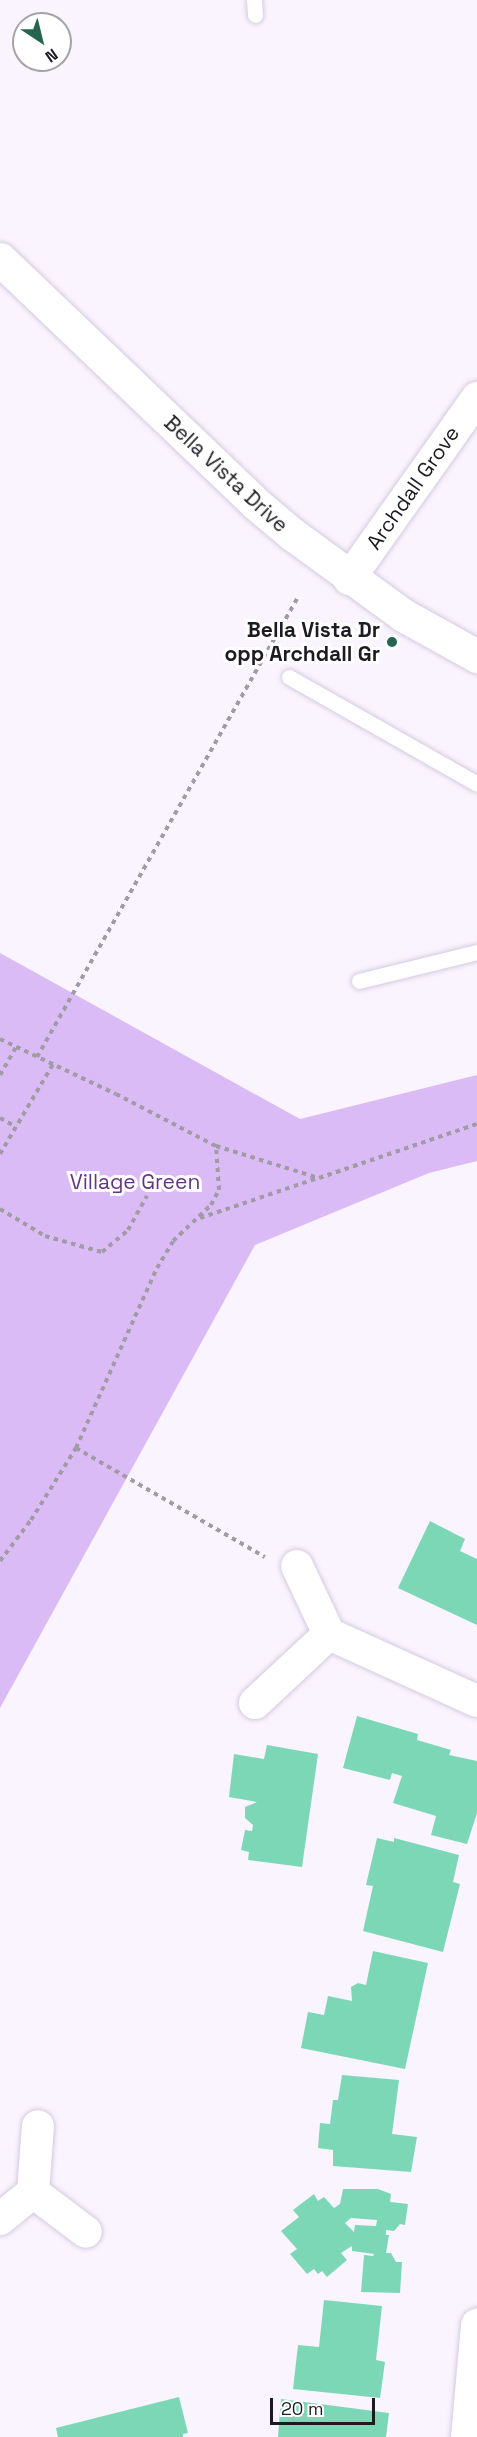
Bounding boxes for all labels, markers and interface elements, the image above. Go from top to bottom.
north arrow [12,12,72,72]
text: N [41,44,62,67]
street label: Bella Vista Drive [159,410,293,538]
street label: Archdall Grove [361,421,465,555]
place label: Bella Vista Dr opp Archdall Gr [224,617,380,667]
marker: Bella Vista Dr opp Archdall Gr [385,635,399,649]
park label: Village Green [70,1169,200,1195]
scale bar [273,2386,378,2424]
text: 20 m [281,2397,324,2420]

